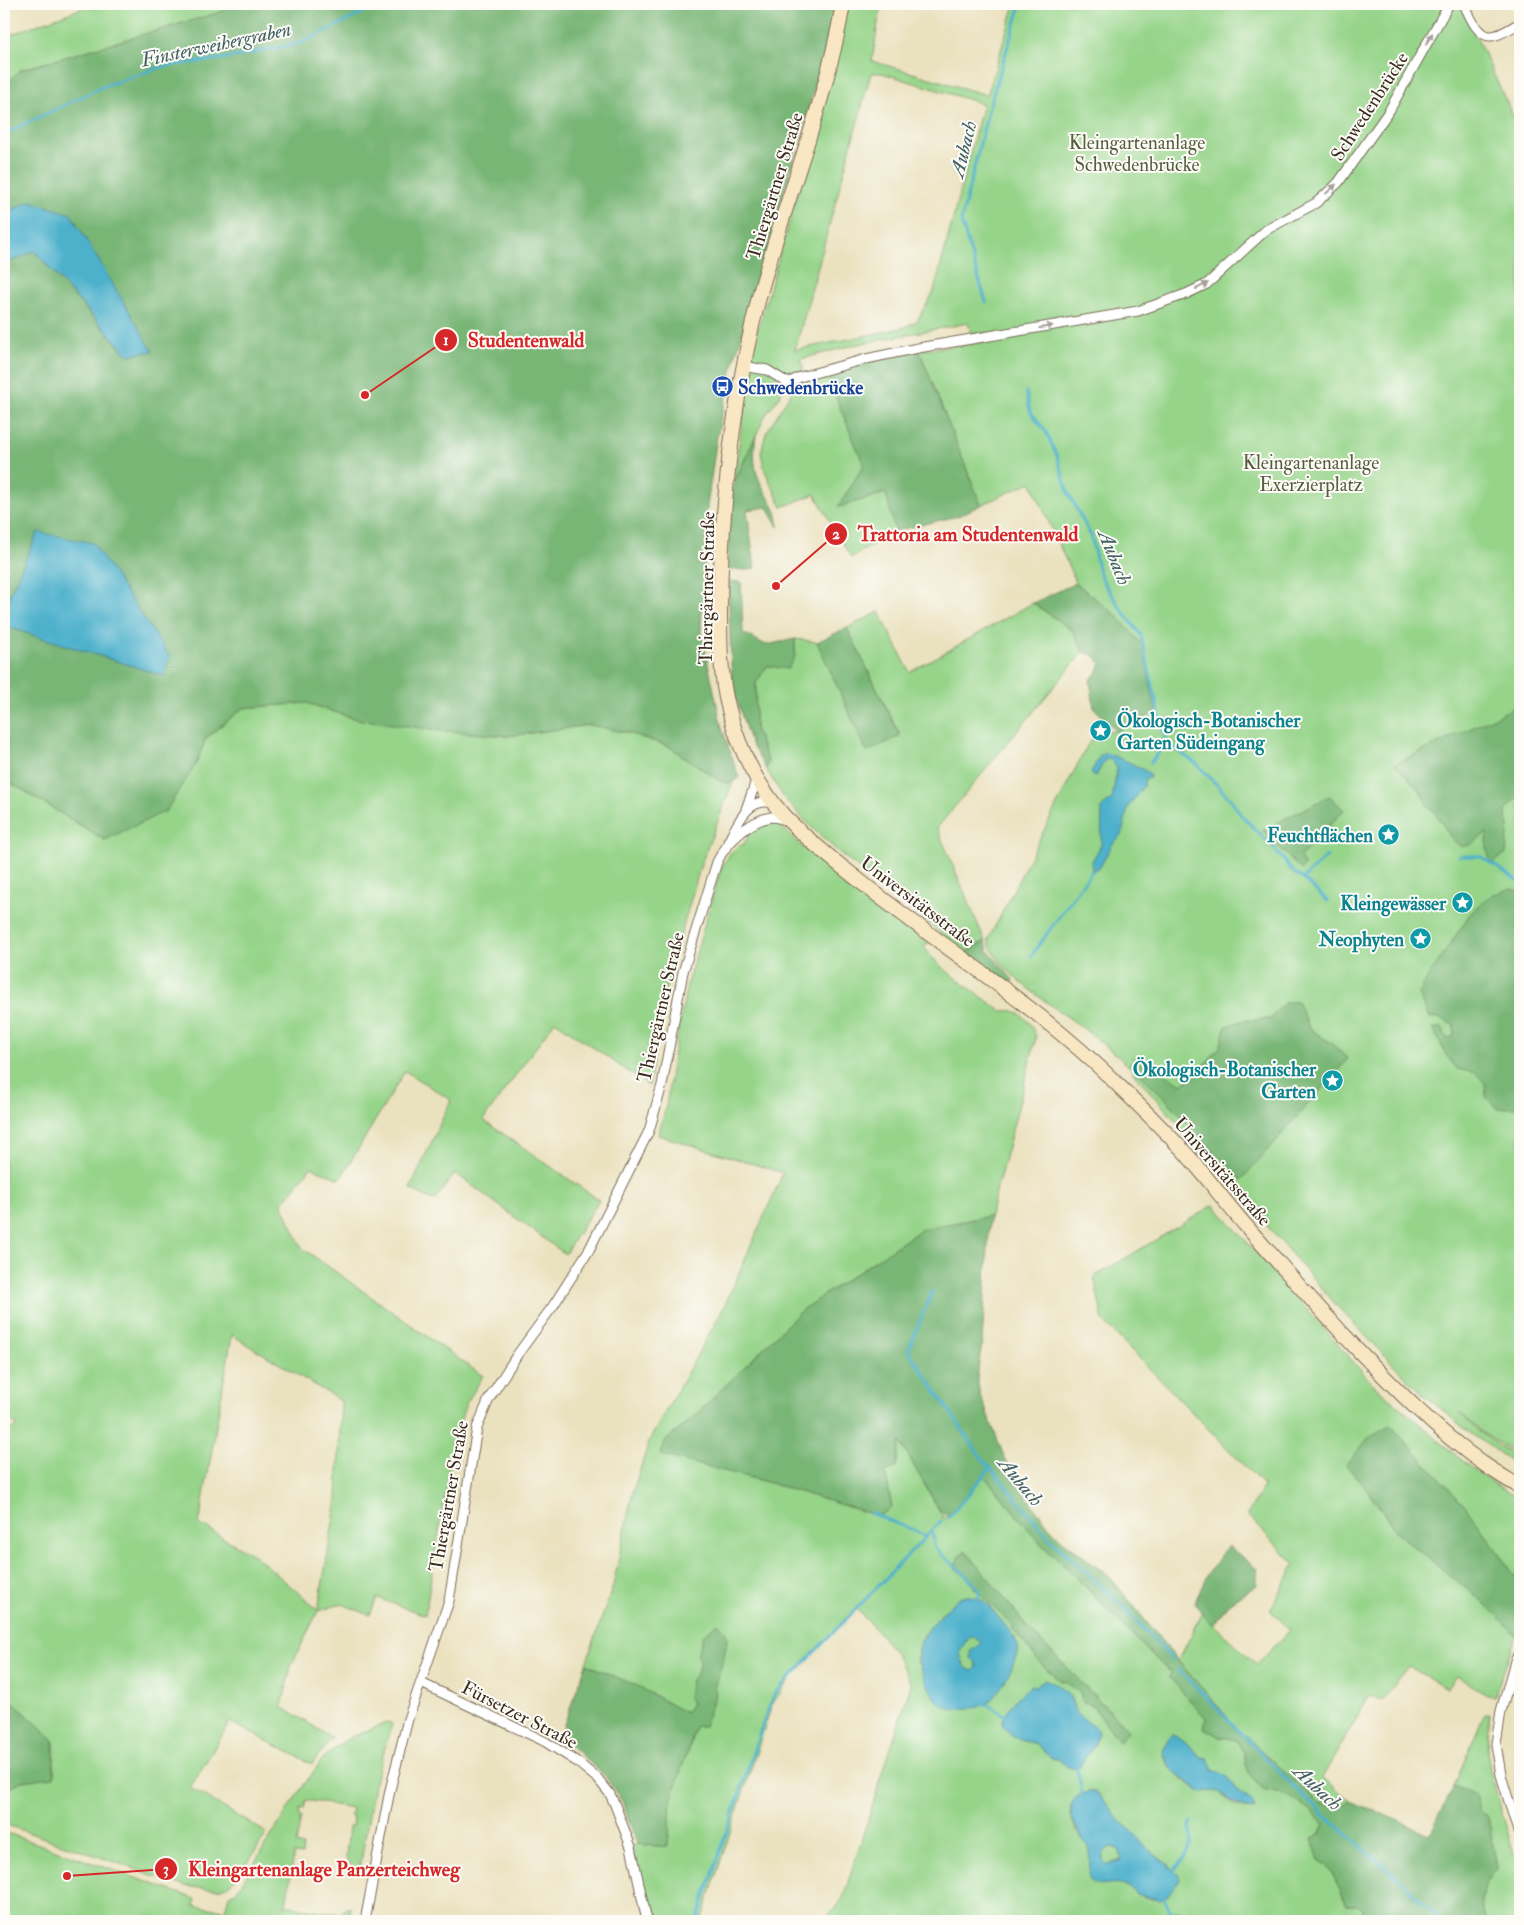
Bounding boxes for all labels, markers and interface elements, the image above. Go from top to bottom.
water label: Finsterweihergraben [138,16,293,73]
one-way arrow [1425,33,1434,46]
street label: Schwedenbrücke [1326,48,1414,166]
street label: Thiergärtner Straße [741,110,809,263]
water label: Aubach [944,118,983,182]
park label: Kleingartenanlage Schwedenbrücke [1069,131,1205,177]
one-way arrow [1325,184,1337,195]
one-way arrow [1195,282,1209,290]
callout: Studentenwald [433,322,595,357]
one-way arrow [1038,323,1054,331]
text: Studentenwald [468,328,584,353]
text: 1 [443,331,449,350]
bus stop icon: Schwedenbrücke [710,375,734,399]
place label: Schwedenbrücke [738,376,863,400]
park label: Kleingartenanlage Exerzierplatz [1243,451,1379,498]
street label: Thiergärtner Straße [694,511,720,665]
callout: Trattoria am Studentenwald [823,517,1089,552]
text: Trattoria am Studentenwald [857,522,1078,547]
water label: Aubach [1091,524,1137,589]
text: 2 [832,525,840,544]
place label: Ökologisch-Botanischer Garten Südeingang [1117,707,1301,756]
place icon: Ökologisch-Botanischer Garten Südeingang [1089,719,1113,743]
place icon: Feuchtflächen [1377,823,1401,847]
place label: Feuchtflächen [1267,824,1373,848]
street label: Universitätsstraße [855,851,979,953]
place icon: Kleingewässer [1450,891,1474,915]
place label: Kleingewässer [1340,892,1447,917]
place icon: Neophyten [1408,927,1432,951]
place label: Neophyten [1318,928,1404,953]
street label: Thiergärtner Straße [632,930,690,1084]
place label: Ökologisch-Botanischer Garten [1133,1056,1317,1104]
place icon: Ökologisch-Botanischer Garten [1320,1068,1344,1092]
street label: Universitätsstraße [1168,1112,1276,1231]
street label: Thiergärtner Straße [424,1419,474,1574]
water label: Aubach [991,1450,1049,1511]
street label: Fürsetzer Straße [458,1675,582,1754]
water label: Aubach [1287,1757,1347,1816]
callout: Kleingartenanlage Panzerteichweg [153,1852,470,1887]
text: Kleingartenanlage Panzerteichweg [188,1857,461,1883]
text: 3 [163,1860,169,1879]

